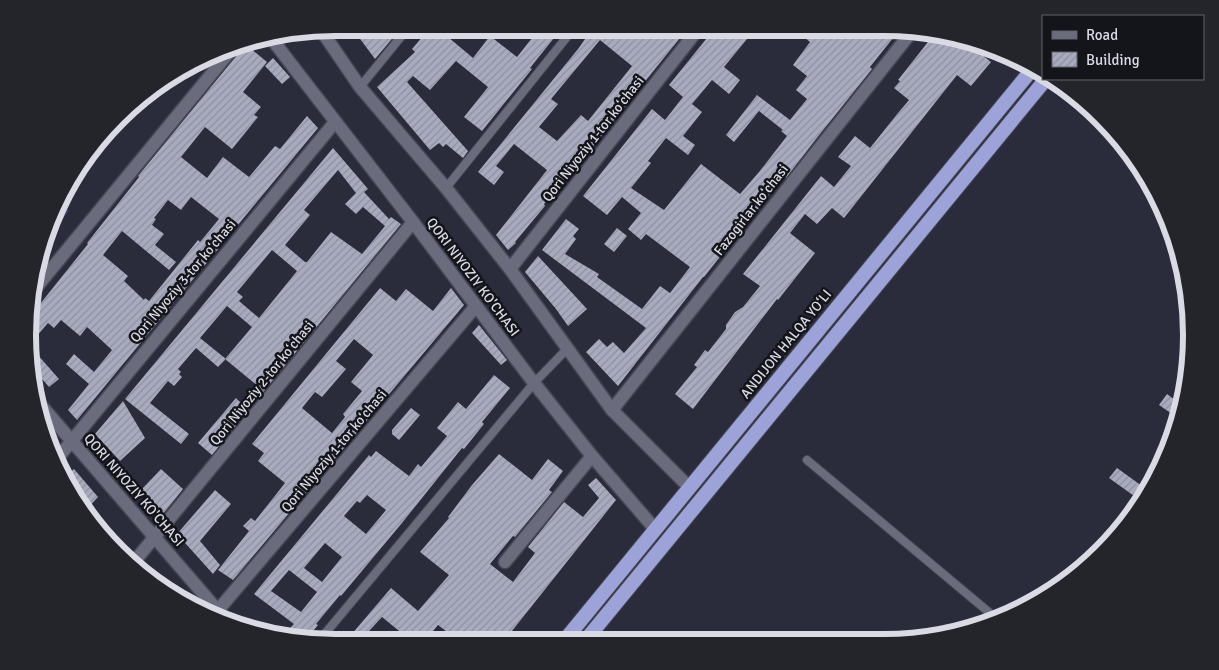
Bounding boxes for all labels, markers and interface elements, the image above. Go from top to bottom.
legend [1042,15,1204,80]
text: Road [1086,26,1118,44]
text: Building [1086,51,1140,69]
street label: Qori Niyoziy 1-tor koʻchasi [539,73,647,205]
street label: Fazogirlar koʻchasi [710,161,792,259]
street label: QORI NIYOZIY KO'CHASI [423,214,523,340]
street label: Qori Niyoziy 3-tor koʻchasi [127,216,239,346]
street label: ANDIJON HALQA YO‘LI [737,286,835,402]
street label: Qori Niyoziy 2-tor koʻchasi [206,317,318,449]
street label: Qori Niyoziy 1-tor koʻchasi [278,386,390,516]
street label: QORI NIYOZIY KO'CHASI [80,430,188,550]

